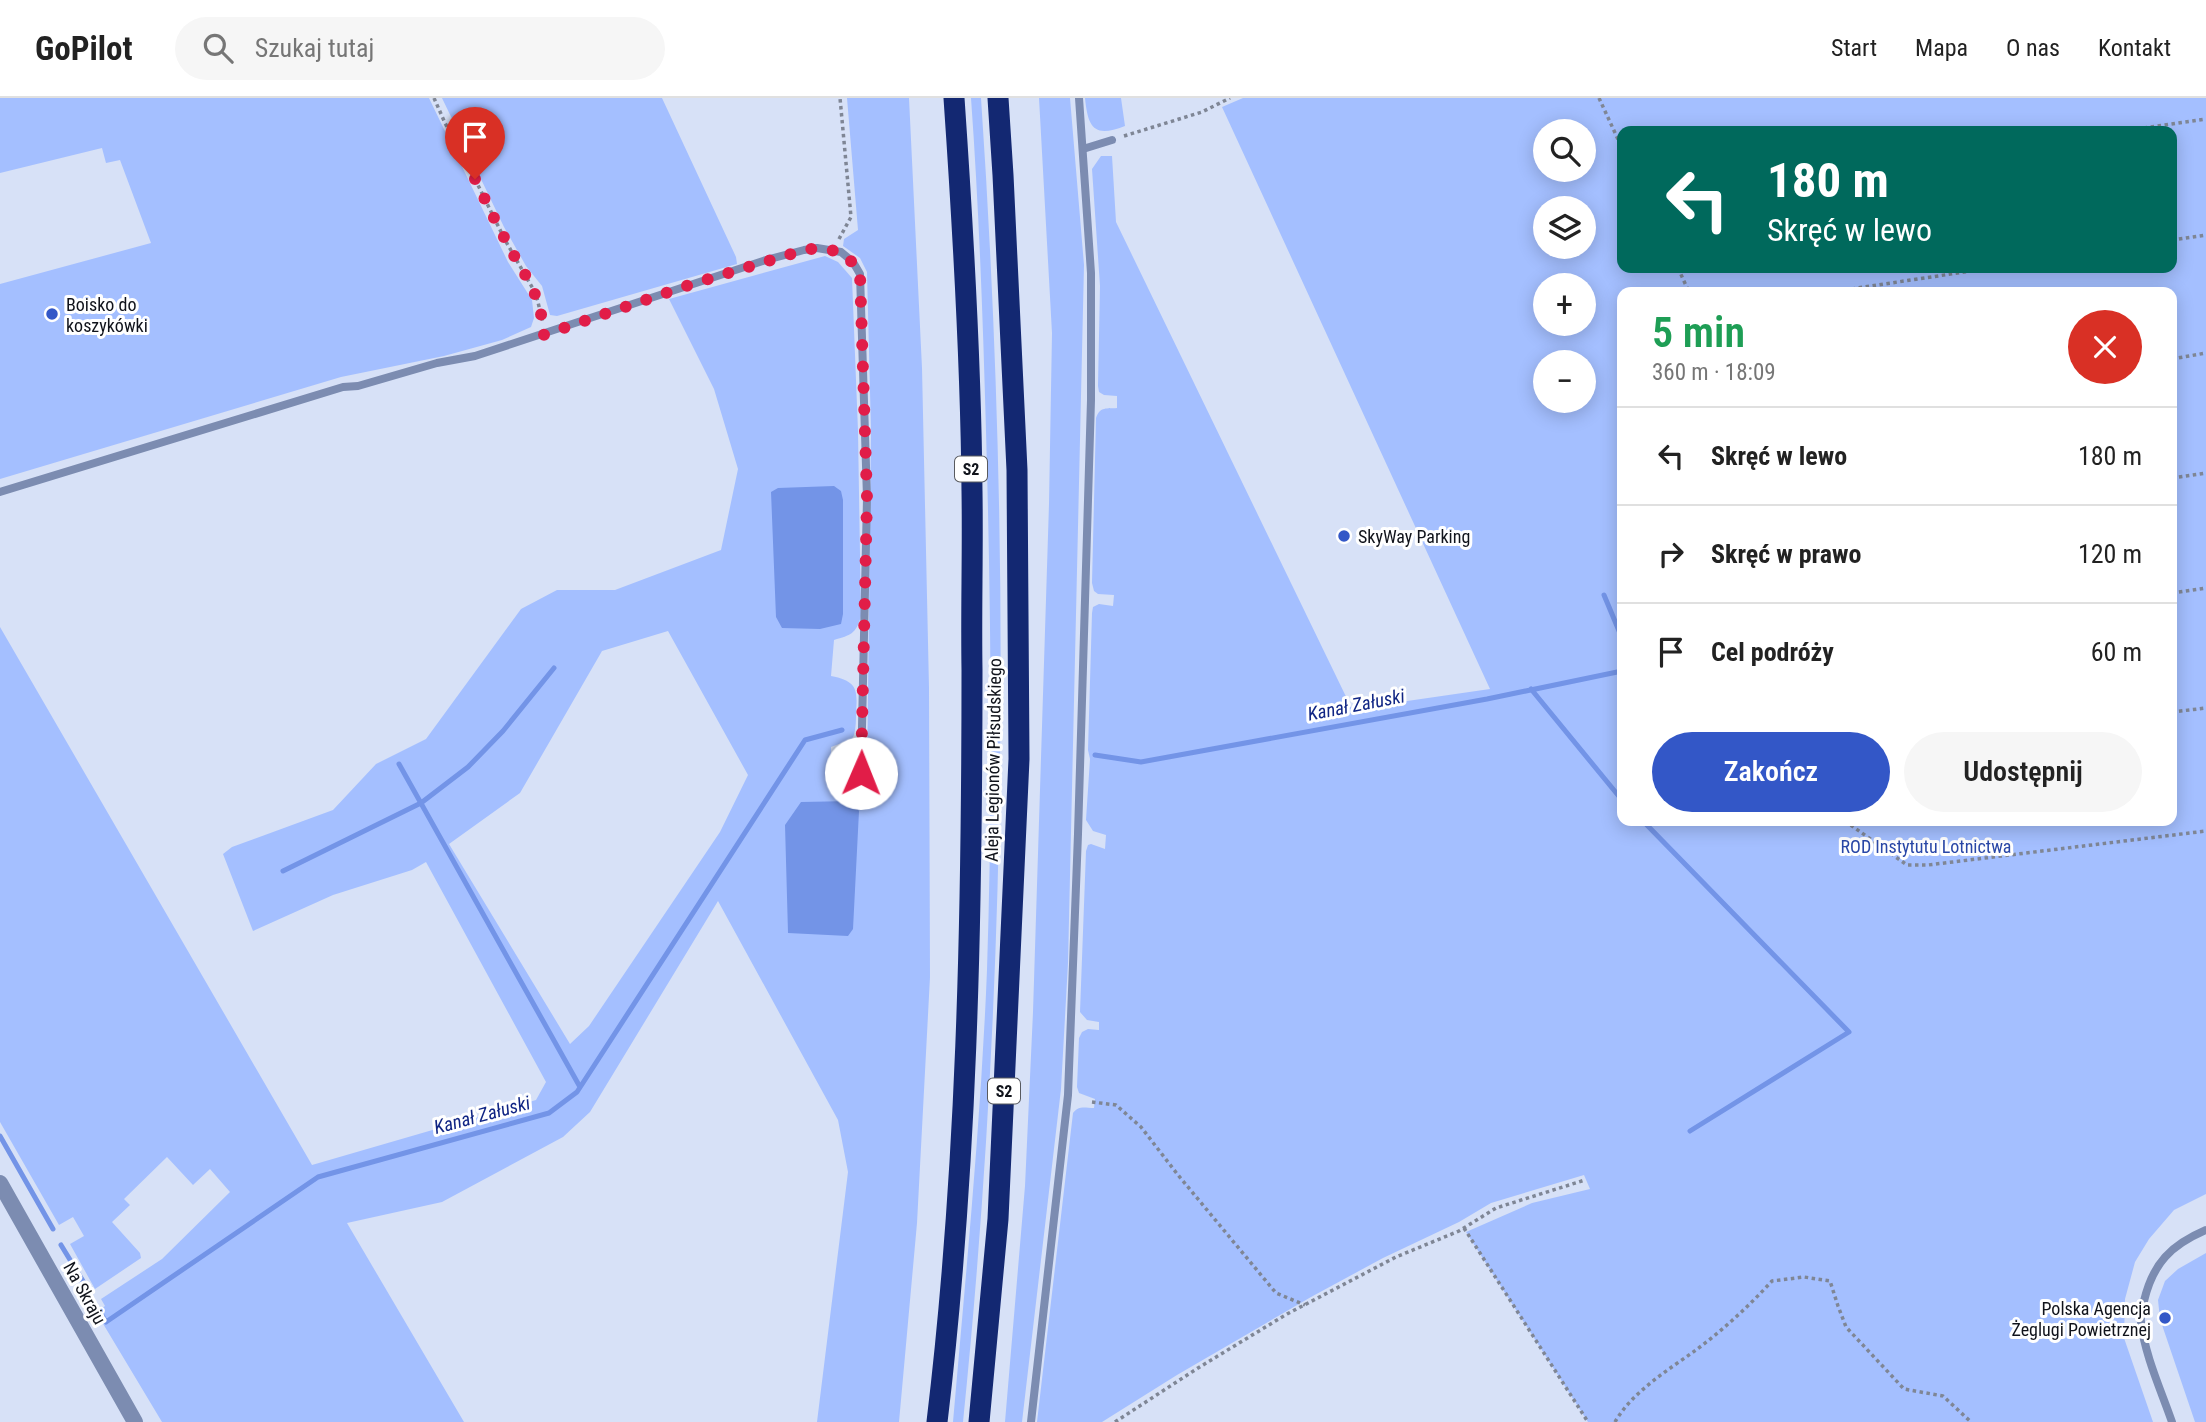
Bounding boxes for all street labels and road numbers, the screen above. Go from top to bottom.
road number: S2 [955,456,987,482]
street label: Aleja Legionów Piłsudskiego [981,658,1005,862]
road number: S2 [988,1079,1020,1104]
street label: Na Skraju [59,1258,111,1328]

